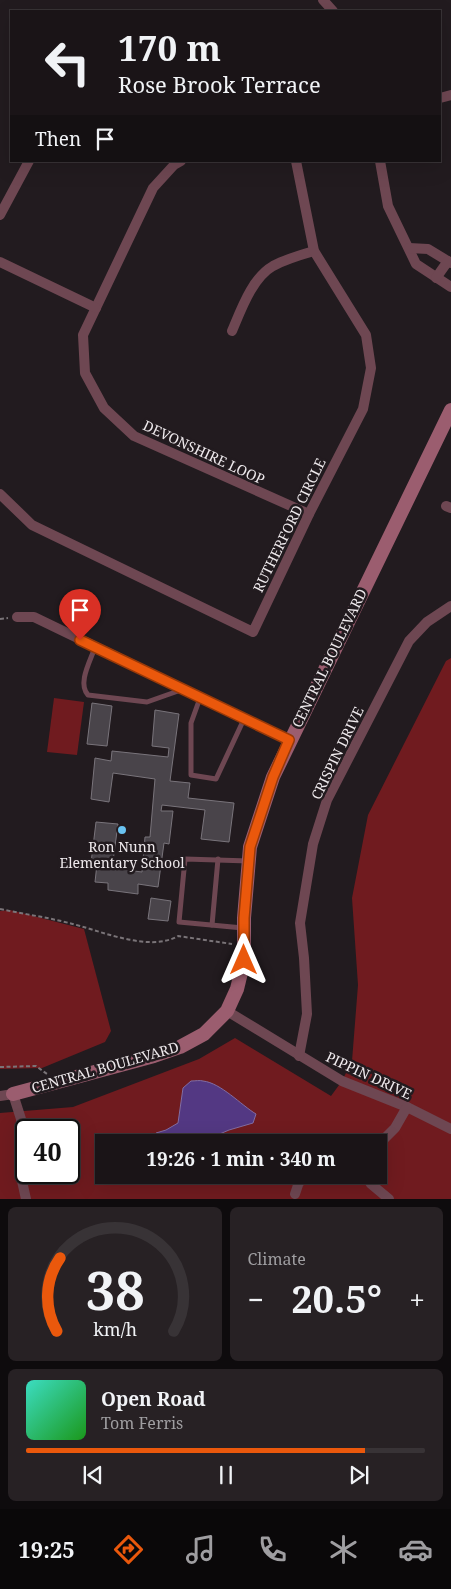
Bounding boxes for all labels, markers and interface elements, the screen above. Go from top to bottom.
text: 170 m [118,24,221,71]
icon: left [35,30,100,95]
text: Rose Brook Terrace [118,69,321,99]
icon: arrive [91,125,119,153]
text: Then [35,126,81,152]
street label: DEVONSHIRE LOOP [140,415,268,489]
street label: RUTHERFORD CIRCLE [248,455,330,595]
street label: CENTRAL BOULEVARD [287,585,371,731]
pin [59,589,101,640]
icon: arrive [66,596,94,624]
street label: CRISPIN DRIVE [306,703,368,803]
marker: Ron Nunn Elementary School [116,824,128,836]
place label: Ron Nunn Elementary School [59,837,185,872]
position arrow [217,933,269,985]
street label: CENTRAL BOULEVARD [29,1037,181,1097]
street label: PIPPIN DRIVE [323,1047,415,1103]
speed limit sign: 40 [15,1119,80,1184]
text: 19:26 · 1 min · 340 m [146,1146,336,1172]
text: Climate [248,1248,306,1270]
text: 38 [85,1254,144,1325]
text: 20.5° [291,1272,382,1324]
text: − [248,1280,264,1318]
text: + [409,1280,425,1318]
text: km/h [93,1317,137,1341]
text: Open Road [101,1386,206,1412]
text: Tom Ferris [101,1412,183,1434]
icon: previous [79,1461,107,1489]
icon: pause [212,1461,240,1489]
icon: next [345,1461,373,1489]
icon: directions [111,1532,146,1567]
icon: music [183,1532,218,1567]
icon: phone [255,1532,290,1567]
icon: climate [326,1532,361,1567]
icon: car [398,1532,433,1567]
text: 19:25 [18,1534,75,1564]

